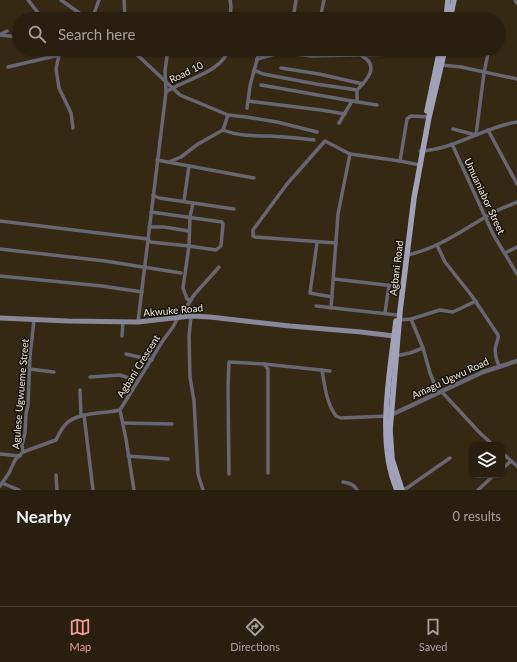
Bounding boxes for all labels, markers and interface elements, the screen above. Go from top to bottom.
search box [12,12,505,56]
icon: search [26,23,48,45]
text: Search here [58,25,135,43]
street label: Road 10 [167,59,205,85]
street label: Umuaniabor Street [462,156,508,236]
street label: Agbani Road [387,240,405,296]
street label: Akwuke Road [143,301,203,319]
street label: Agbani Crescent [114,332,162,400]
street label: Agulese Ugwueme Street [9,338,31,450]
street label: Amagu Ugwu Road [409,355,491,401]
map controls [469,442,505,478]
button: layers [469,442,505,478]
text: Nearby [16,506,71,527]
text: 0 results [453,508,501,524]
tab: Map [69,616,91,653]
tab: Directions [230,616,280,653]
tab: Saved [419,616,448,653]

